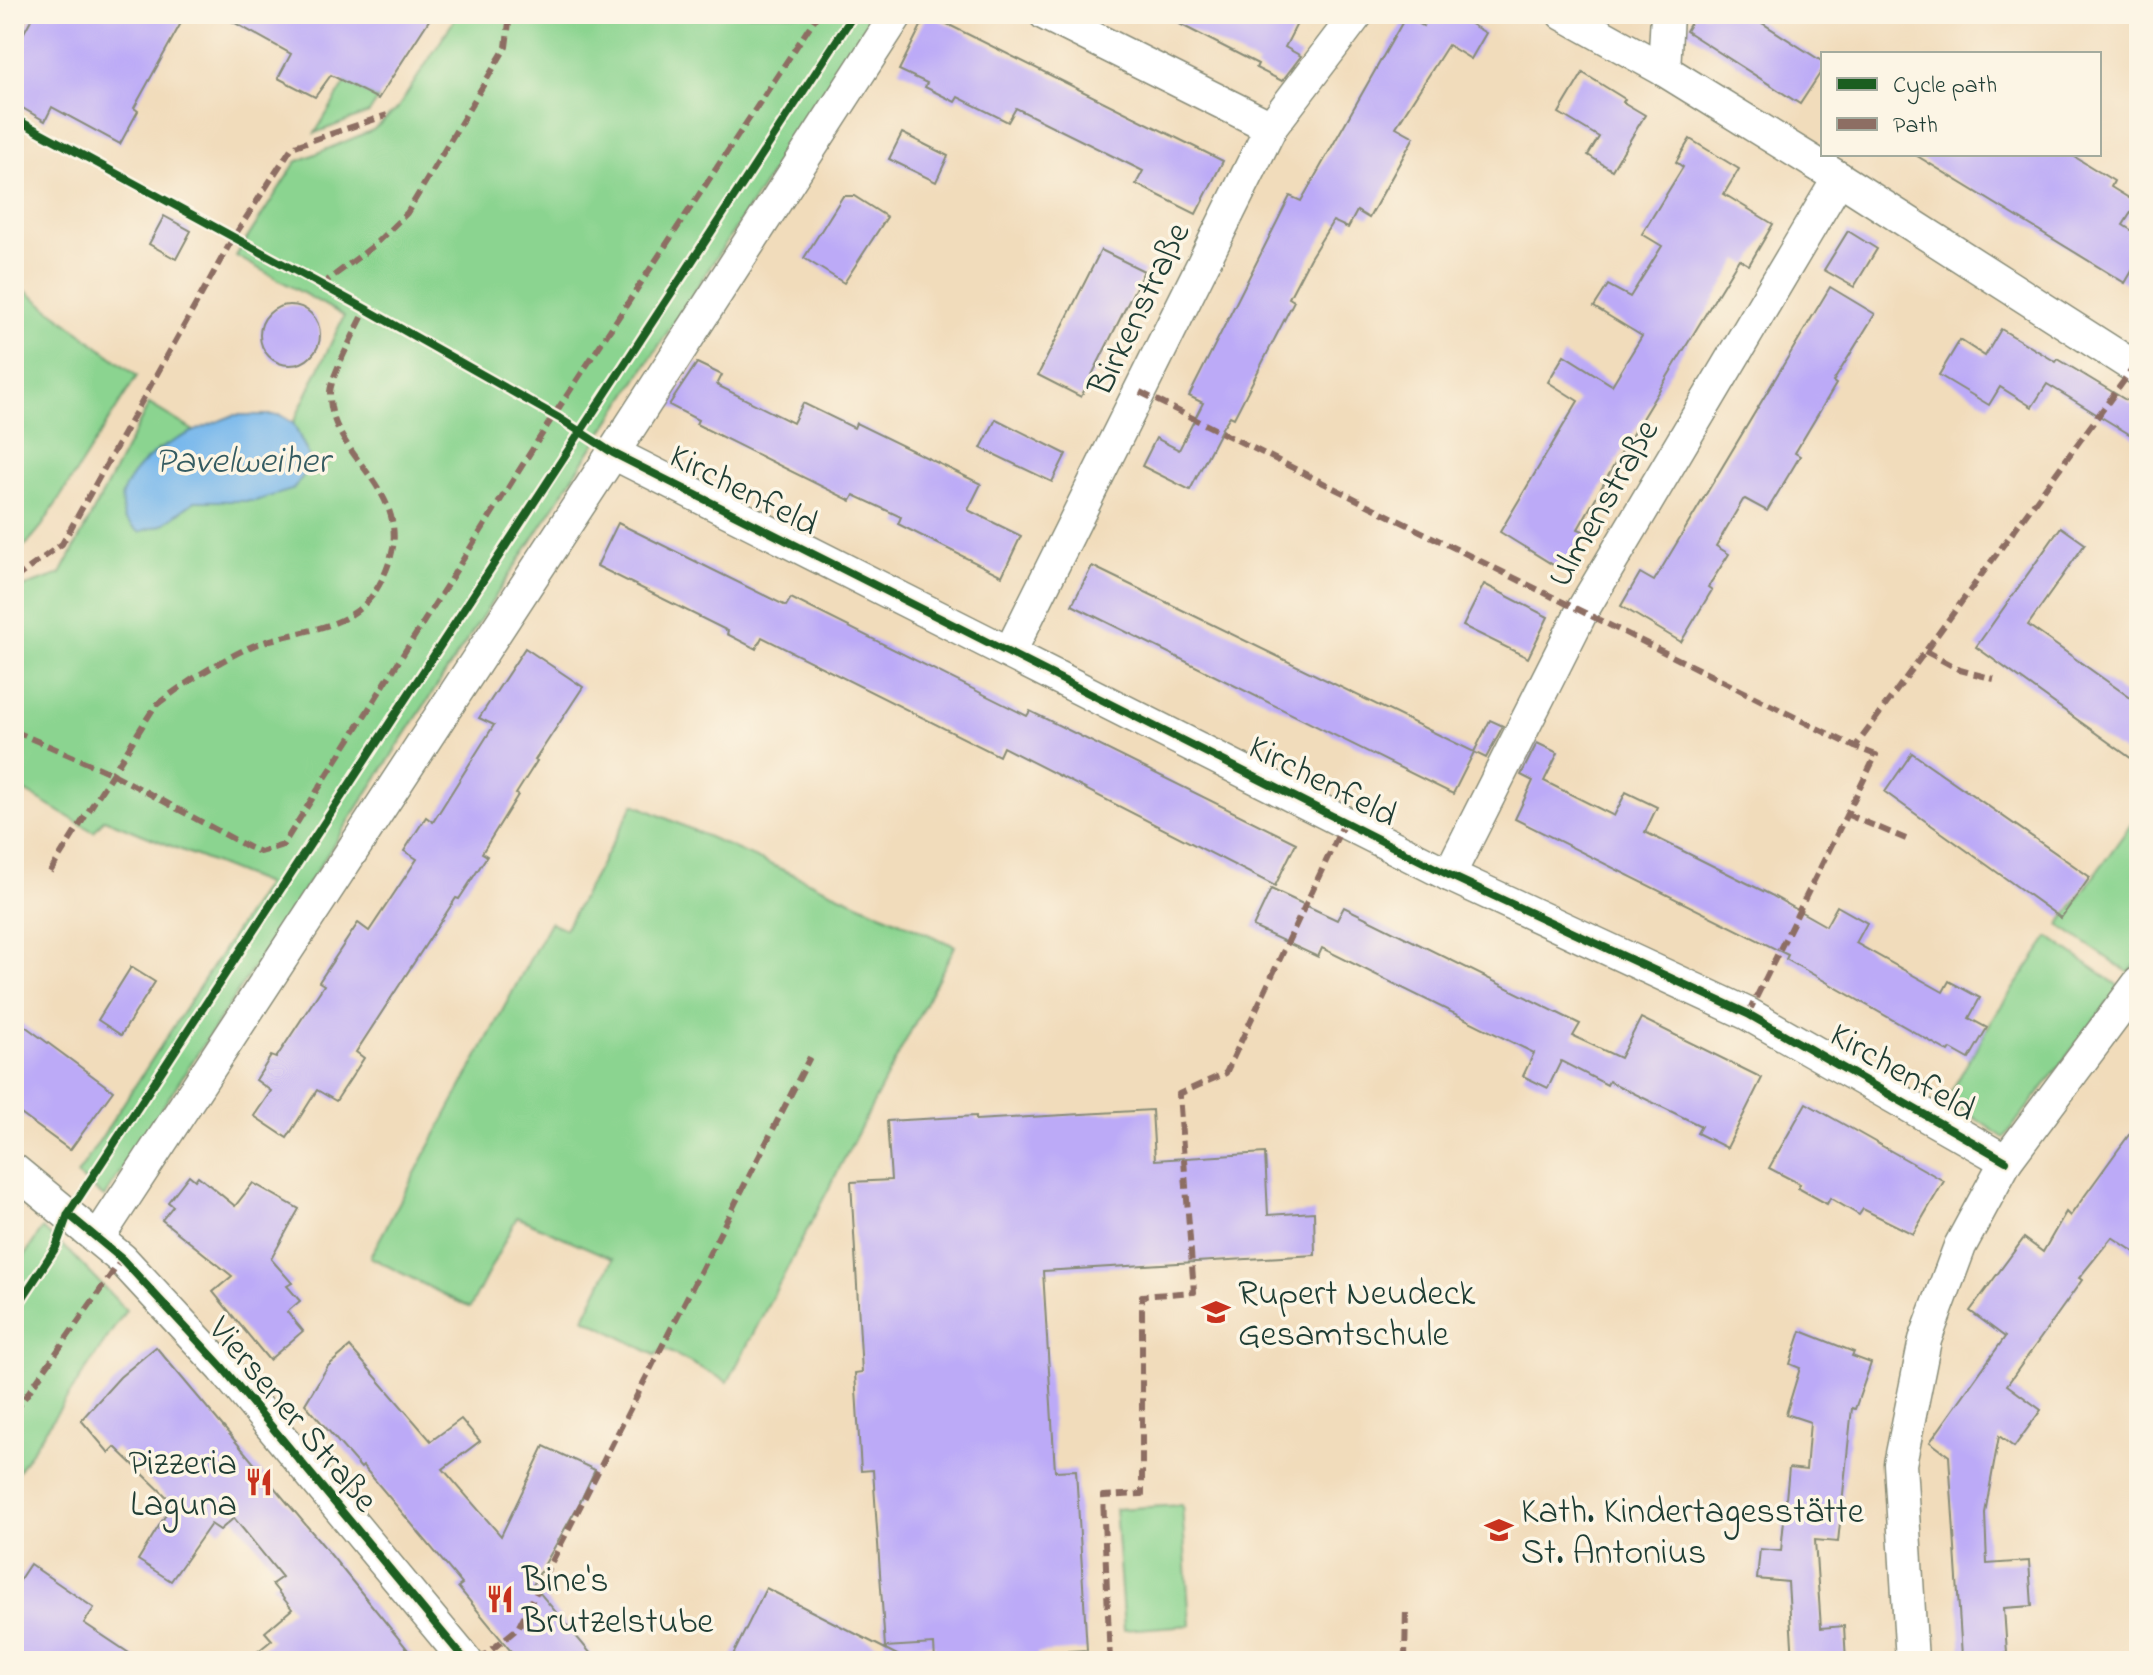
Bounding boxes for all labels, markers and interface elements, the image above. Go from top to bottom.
legend [1821,52,2101,156]
text: Cycle path [1893,69,1997,105]
text: Path [1893,109,1938,144]
street label: Birkenstraße [1076,213,1206,407]
street label: Ulmenstraße [1535,409,1675,598]
street label: Kirchenfeld [659,432,827,552]
water label: Pavelweiher [154,435,334,491]
street label: Kirchenfeld [1238,723,1406,843]
street label: Kirchenfeld [1819,1011,1985,1137]
place label: Rupert Neudeck Gesamtschule [1238,1269,1476,1363]
school or university icon: Rupert Neudeck Gesamtschule [1201,1297,1231,1327]
street label: Viersener Straße [193,1305,390,1526]
place label: Pizzeria Laguna [128,1439,237,1533]
restaurant icon: Pizzeria Laguna [244,1467,274,1497]
place label: Kath. Kindertagesstätte St. Antonius [1521,1487,1865,1581]
school or university icon: Kath. Kindertagesstätte St. Antonius [1484,1515,1514,1545]
place label: Bine's Brutzelstube [521,1556,714,1650]
restaurant icon: Bine's Brutzelstube [485,1584,515,1614]

